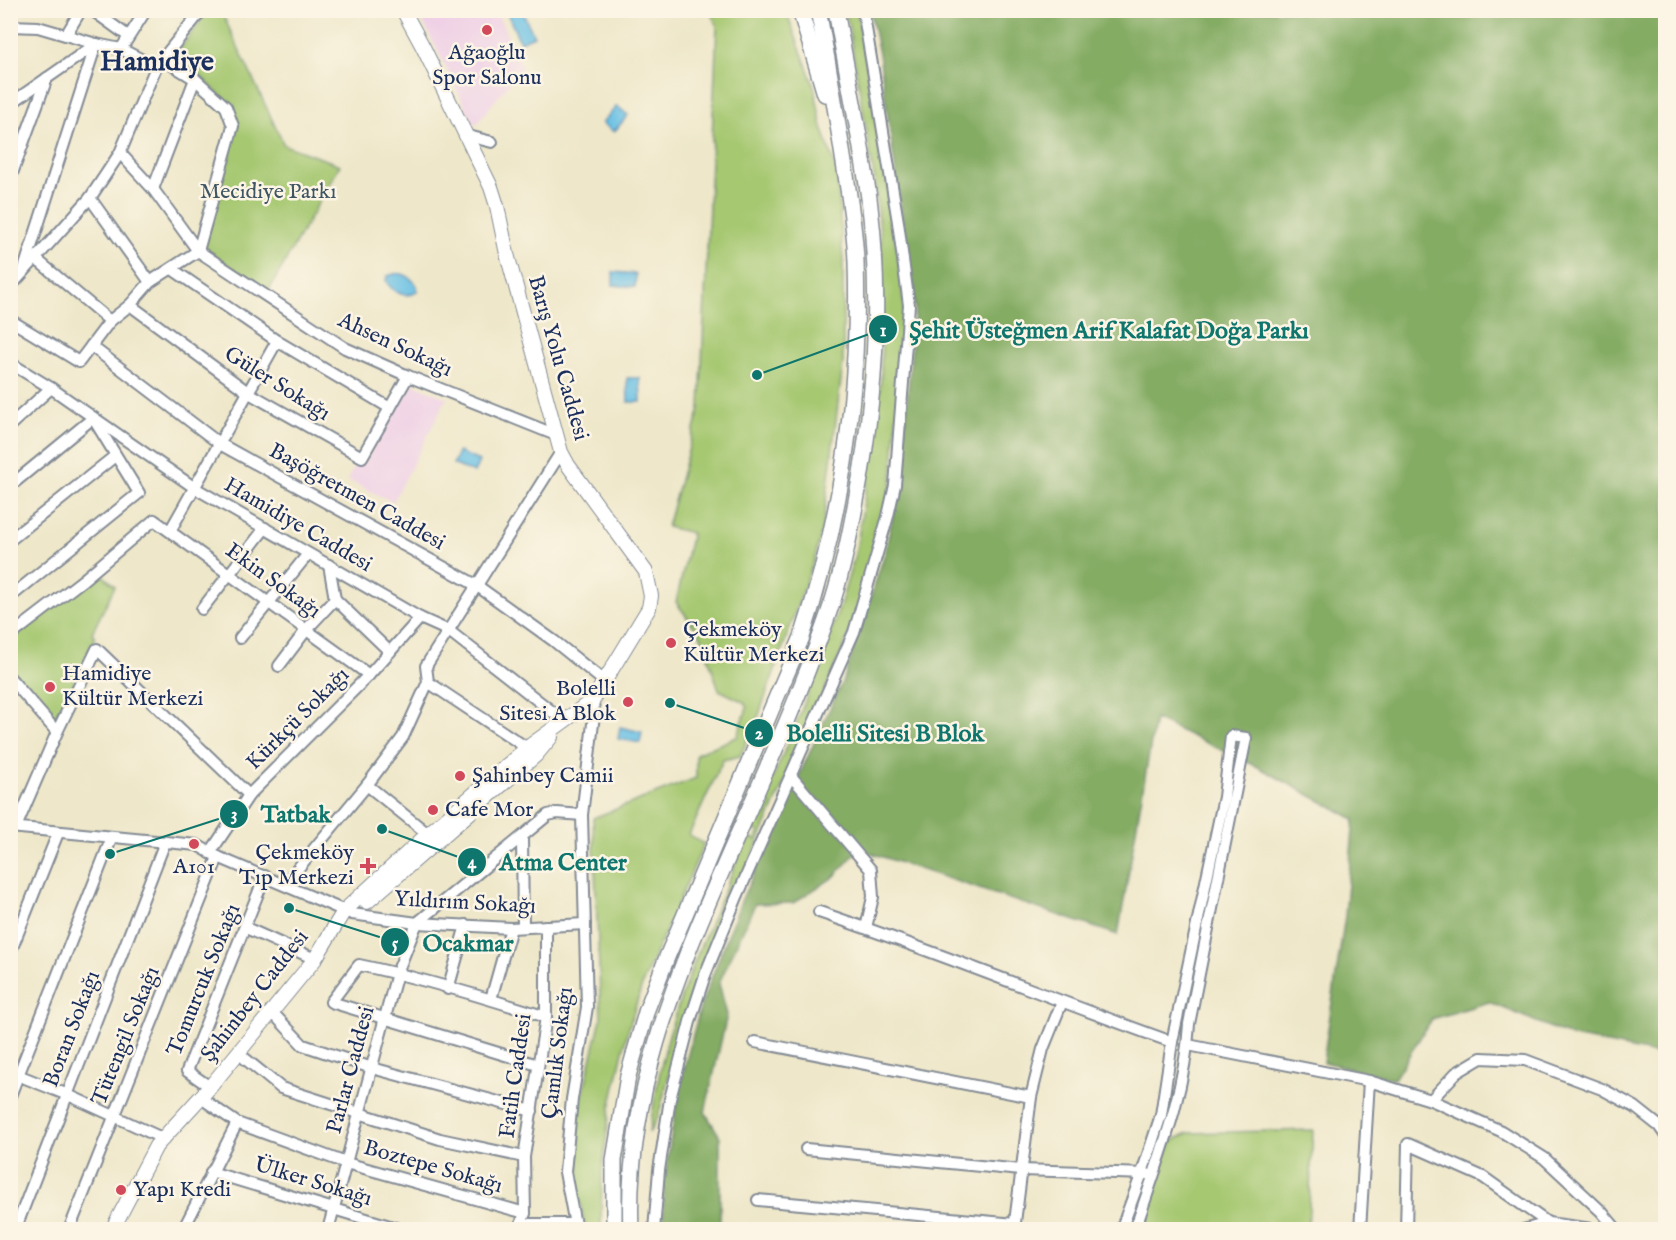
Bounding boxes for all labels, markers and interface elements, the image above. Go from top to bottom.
marker: Ağaoğlu Spor Salonu [480,23,494,37]
place label: Ağaoğlu Spor Salonu [432,39,542,92]
district label: Hamidiye [100,45,214,80]
park label: Mecidiye Parkı [200,178,336,206]
street label: Barış Yolu Caddesi [521,272,595,444]
street label: Ahsen Sokağı [332,306,457,384]
callout: Şehit Üsteğmen Arif Kalafat Doğa Parkı [868,308,1321,350]
text: Şehit Üsteğmen Arif Kalafat Doğa Parkı [909,316,1309,347]
text: 1 [880,320,887,343]
street label: Güler Sokağı [219,340,335,428]
street label: Başöğretmen Caddesi [264,437,450,557]
street label: Hamidiye Caddesi [219,471,377,579]
street label: Ekin Sokağı [220,537,326,625]
place label: Çekmeköy Kültür Merkezi [683,616,825,669]
marker: Çekmeköy Kültür Merkezi [664,636,678,650]
place label: Hamidiye Kültür Merkezi [62,660,204,713]
street label: Kürkçü Sokağı [240,661,356,777]
place label: Bolelli Sitesi A Blok [499,675,616,728]
marker: Hamidiye Kültür Merkezi [43,680,57,694]
marker: Bolelli Sitesi A Blok [621,695,635,709]
callout: Bolelli Sitesi B Blok [744,712,996,754]
text: Bolelli Sitesi B Blok [786,719,985,750]
text: 2 [755,723,764,746]
place label: Şahinbey Camii [472,762,614,790]
marker: Şahinbey Camii [453,769,467,783]
callout: Tatbak [219,793,343,835]
place label: Cafe Mor [445,796,533,824]
text: Tatbak [260,800,332,831]
marker: Cafe Mor [426,803,440,817]
text: 3 [231,804,237,827]
marker: A101 [187,837,201,851]
place label: Çekmeköy Tıp Merkezi [239,839,354,892]
callout: Atma Center [457,841,639,883]
text: Atma Center [498,848,627,879]
text: 4 [468,852,478,875]
place label: A101 [172,853,215,881]
marker: Çekmeköy Tıp Merkezi [359,857,377,875]
street label: Yıldırım Sokağı [393,885,537,921]
street label: Tomurcuk Sokağı [161,900,247,1060]
callout: Ocakmar [380,921,526,963]
street label: Şahinbey Caddesi [195,924,315,1068]
text: Ocakmar [422,929,514,960]
text: 5 [392,933,399,956]
street label: Tütengil Sokağı [85,962,167,1109]
street label: Boran Sokağı [37,967,107,1091]
street label: Çamlık Sokağı [536,985,580,1121]
street label: Parlar Caddesi [321,1003,382,1137]
street label: Fatih Caddesi [493,1012,539,1140]
street label: Boztepe Sokağı [360,1134,506,1200]
street label: Ülker Sokağı [251,1151,375,1213]
place label: Yapı Kredi [133,1176,231,1204]
marker: Yapı Kredi [114,1183,128,1197]

